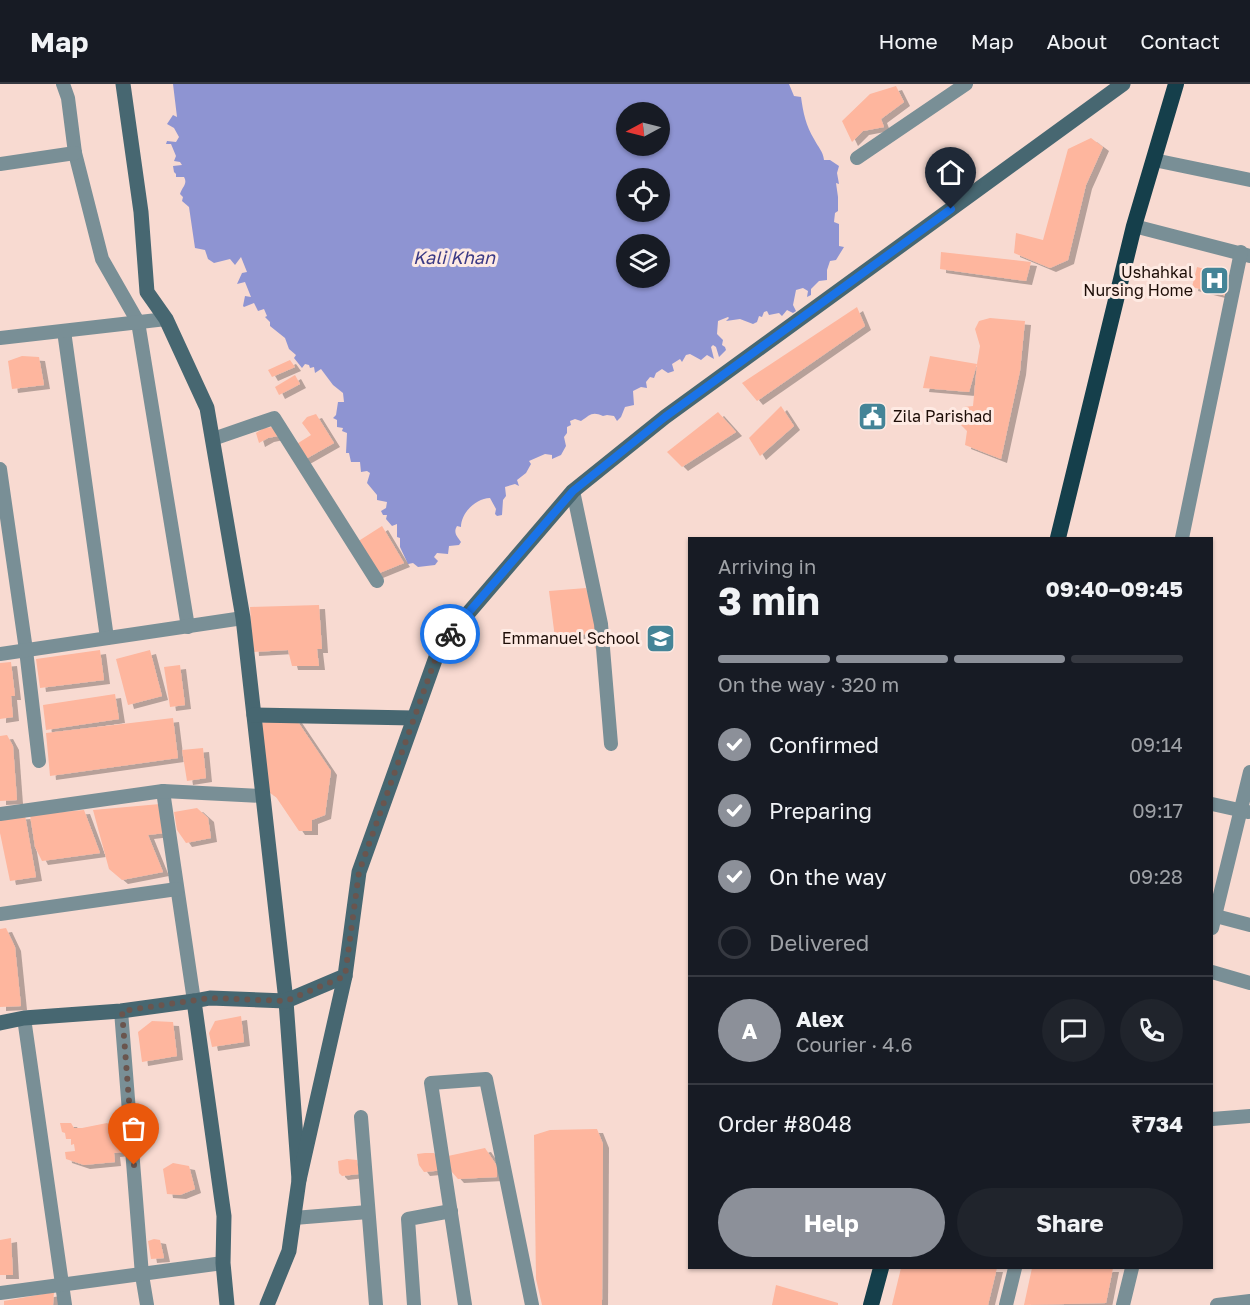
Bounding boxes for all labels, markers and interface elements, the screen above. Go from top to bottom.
text: Map [30,25,88,58]
text: Home [878,28,938,54]
text: Map [971,28,1014,54]
text: About [1047,28,1107,54]
text: Contact [1140,28,1220,54]
north arrow [616,102,670,156]
map controls [616,102,670,288]
pin [925,147,976,209]
icon: home [934,156,967,189]
button: locate [616,168,670,222]
button: layers [616,234,670,288]
water label: Kali Khan [413,246,496,268]
place label: Ushahkal Nursing Home [1083,262,1193,300]
hospital icon: Ushahkal Nursing Home [1198,265,1230,297]
public building icon: Zila Parishad [856,400,888,432]
place label: Zila Parishad [893,406,992,426]
text: Arriving in [718,554,816,578]
text: 09:40–09:45 [1045,575,1183,602]
text: 3 min [718,577,820,624]
courier [420,604,480,664]
icon: bike [434,618,467,651]
school or university icon: Emmanuel School [645,622,677,654]
place label: Emmanuel School [502,628,640,648]
text: On the way · 320 m [718,672,899,696]
icon: check [718,728,751,761]
text: Confirmed [769,731,879,758]
text: 09:14 [1131,732,1183,756]
icon: check [718,794,751,827]
text: Preparing [769,797,872,824]
text: 09:17 [1132,798,1183,822]
icon: check [718,860,751,893]
text: On the way [769,863,887,890]
text: 09:28 [1129,864,1183,888]
text: Delivered [769,929,869,956]
button: chat [1042,999,1105,1062]
button: phone [1120,999,1183,1062]
text: Alex [796,1005,844,1032]
text: A [742,1017,757,1044]
text: Courier · 4.6 [796,1032,913,1056]
pin [108,1103,159,1165]
text: Order #8048 [718,1110,852,1137]
text: ₹734 [1131,1110,1183,1137]
icon: bag [117,1112,150,1145]
button: Help [718,1188,945,1257]
button: Share [957,1188,1183,1257]

